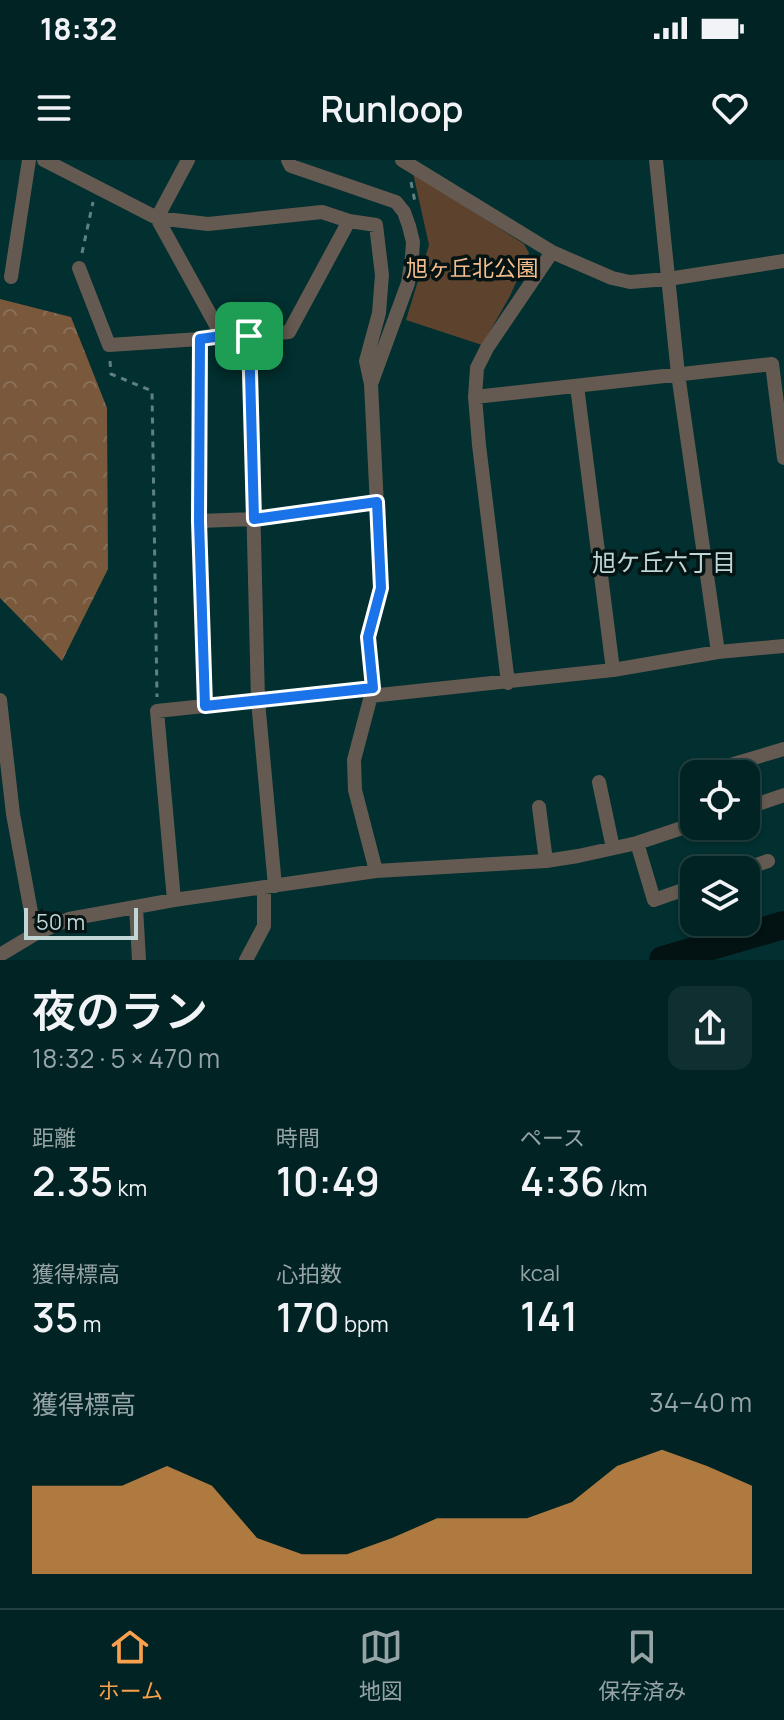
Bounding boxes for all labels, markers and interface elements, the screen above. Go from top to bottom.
text: 18:32 [40,8,117,49]
text: Runloop [321,84,464,133]
icon: menu [32,86,76,130]
icon: heart [708,86,752,130]
park label: 旭ヶ丘北公園 [406,253,538,283]
pin [215,302,283,370]
icon: arrive [227,314,271,358]
district label: 旭ケ丘六丁目 [592,545,736,578]
map controls [680,760,760,936]
button: locate [680,760,760,840]
button: layers [680,856,760,936]
scale bar [24,904,138,940]
text: 50 m [36,907,85,937]
text: 夜のラン [32,980,208,1040]
button: share [668,986,752,1070]
text: 18:32 · 5 × 470 m [32,1040,220,1076]
text: 距離 [32,1123,76,1153]
text: 時間 [276,1123,320,1153]
text: ペース [520,1123,585,1153]
text: 2.35 [32,1153,113,1208]
text: 10:49 [276,1153,380,1208]
text: 4:36 [520,1153,605,1208]
text: km [113,1173,147,1203]
text: /km [605,1173,647,1203]
text: kcal [520,1258,560,1288]
text: 獲得標高 [32,1259,120,1289]
text: 心拍数 [276,1259,342,1289]
text: 141 [520,1288,578,1343]
text: 35 [32,1289,78,1344]
text: 170 [276,1289,339,1344]
text: m [78,1309,101,1339]
text: bpm [339,1309,389,1339]
text: 34–40 m [649,1384,752,1420]
text: 獲得標高 [32,1386,136,1422]
tab: ホーム [98,1625,163,1706]
tab: 地図 [359,1625,403,1706]
tab: 保存済み [598,1625,686,1706]

